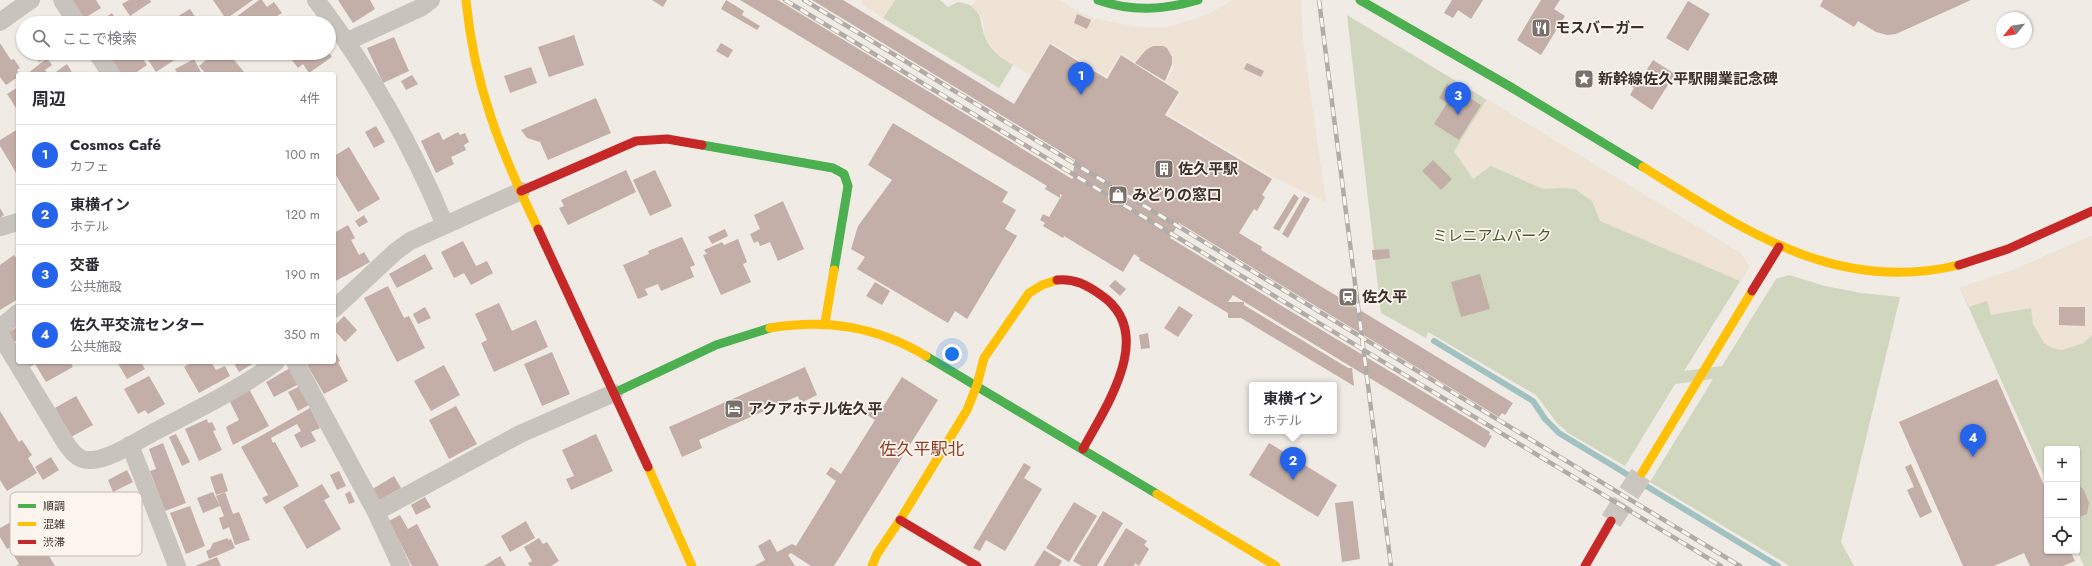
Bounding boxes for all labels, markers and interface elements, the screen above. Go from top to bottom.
north arrow [1996,12,2032,48]
search box [16,16,336,60]
restaurant icon: モスバーガー [1530,17,1552,39]
place label: モスバーガー [1555,17,1645,39]
icon: search [30,27,52,49]
text: ここで検索 [62,28,137,50]
pin: 1 [1068,62,1094,95]
place icon: 新幹線佐久平駅開業記念碑 [1573,68,1595,90]
place label: 新幹線佐久平駅開業記念碑 [1598,68,1778,90]
pin: 3 [1445,82,1471,115]
text: 周辺 [32,87,66,111]
text: 4件 [299,89,320,108]
text: Cosmos Café [70,134,161,156]
text: 1 [42,145,48,164]
text: 100 m [285,145,320,164]
text: カフェ [70,157,109,176]
building icon: 佐久平駅 [1153,158,1175,180]
place label: 佐久平駅 [1178,158,1238,180]
shop icon: みどりの窓口 [1107,184,1129,206]
place label: みどりの窓口 [1132,184,1222,206]
text: 東横イン [70,194,130,216]
text: 2 [41,205,49,224]
text: 120 m [285,205,320,224]
text: ホテル [70,217,109,236]
park label: ミレニアムパーク [1433,225,1551,247]
text: 交番 [70,254,100,276]
text: 3 [41,265,49,284]
text: 190 m [285,265,320,284]
text: 公共施設 [70,277,122,296]
station icon: 佐久平 [1337,286,1359,308]
place label: 佐久平 [1362,286,1407,308]
text: 佐久平交流センター [70,314,205,336]
text: 4 [40,325,50,344]
text: 350 m [284,325,320,344]
text: 公共施設 [70,337,122,356]
your location [942,344,962,364]
popup [1249,382,1337,434]
text: 東横イン [1263,388,1323,410]
hotel icon: アクアホテル佐久平 [723,398,745,420]
place label: アクアホテル佐久平 [748,398,882,420]
text: ホテル [1263,411,1302,430]
pin: 4 [1960,424,1986,457]
district label: 佐久平駅北 [880,437,965,461]
map controls [2044,446,2080,554]
button: + [2044,446,2080,482]
pin: 2 [1280,447,1306,480]
button: − [2044,482,2080,518]
legend [10,492,142,556]
text: 順調 [43,498,65,514]
text: 混雑 [43,516,65,532]
button: locate [2044,518,2080,554]
text: 渋滞 [43,534,65,550]

